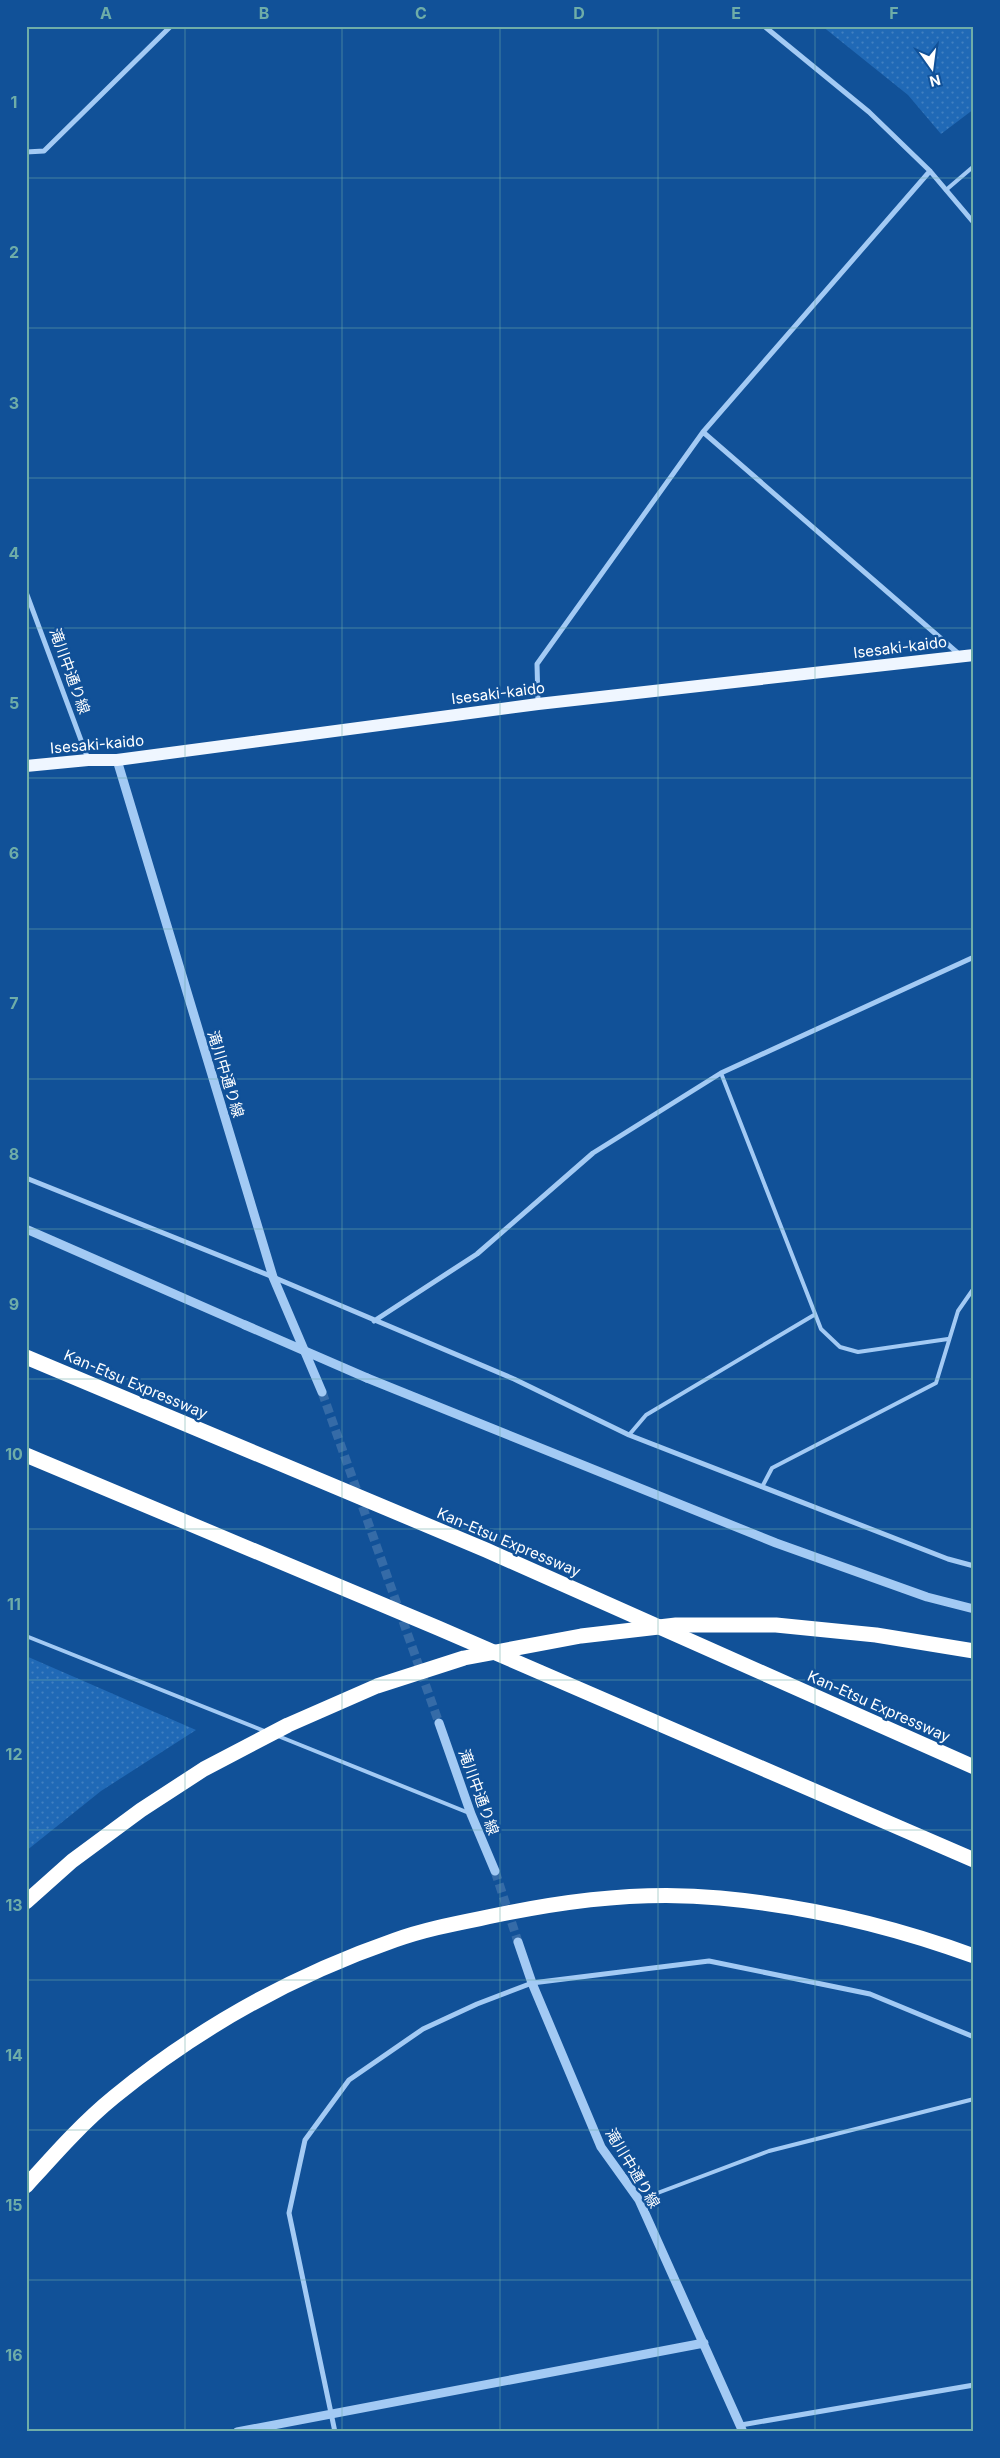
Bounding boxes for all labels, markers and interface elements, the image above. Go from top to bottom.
text: A [100,3,112,23]
text: B [259,3,269,23]
text: C [415,3,427,23]
text: D [573,3,585,23]
text: E [731,3,741,23]
text: F [889,3,899,23]
north arrow [908,42,958,92]
text: N [928,72,942,91]
text: 1 [11,92,17,112]
text: 2 [9,242,19,262]
text: 3 [9,393,19,413]
text: 4 [9,543,20,563]
street label: 滝川中通り線 [46,625,94,717]
street label: Isesaki-kaido [852,632,948,662]
street label: Isesaki-kaido [450,678,546,708]
text: 5 [9,693,19,713]
street label: Isesaki-kaido [49,730,145,758]
text: 6 [9,843,19,863]
text: 7 [9,993,19,1013]
street label: 滝川中通り線 [204,1028,248,1120]
text: 8 [9,1144,19,1164]
text: 9 [9,1294,19,1314]
street label: Kan-Etsu Expressway [61,1345,211,1423]
text: 10 [5,1444,23,1464]
street label: Kan-Etsu Expressway [434,1503,584,1581]
text: 11 [7,1594,21,1614]
street label: Kan-Etsu Expressway [805,1666,954,1746]
text: 12 [6,1744,22,1764]
street label: 滝川中通り線 [455,1746,503,1838]
text: 13 [5,1895,23,1915]
text: 14 [5,2045,23,2065]
street label: 滝川中通り線 [602,2125,664,2211]
text: 15 [5,2195,23,2215]
text: 16 [5,2345,23,2365]

